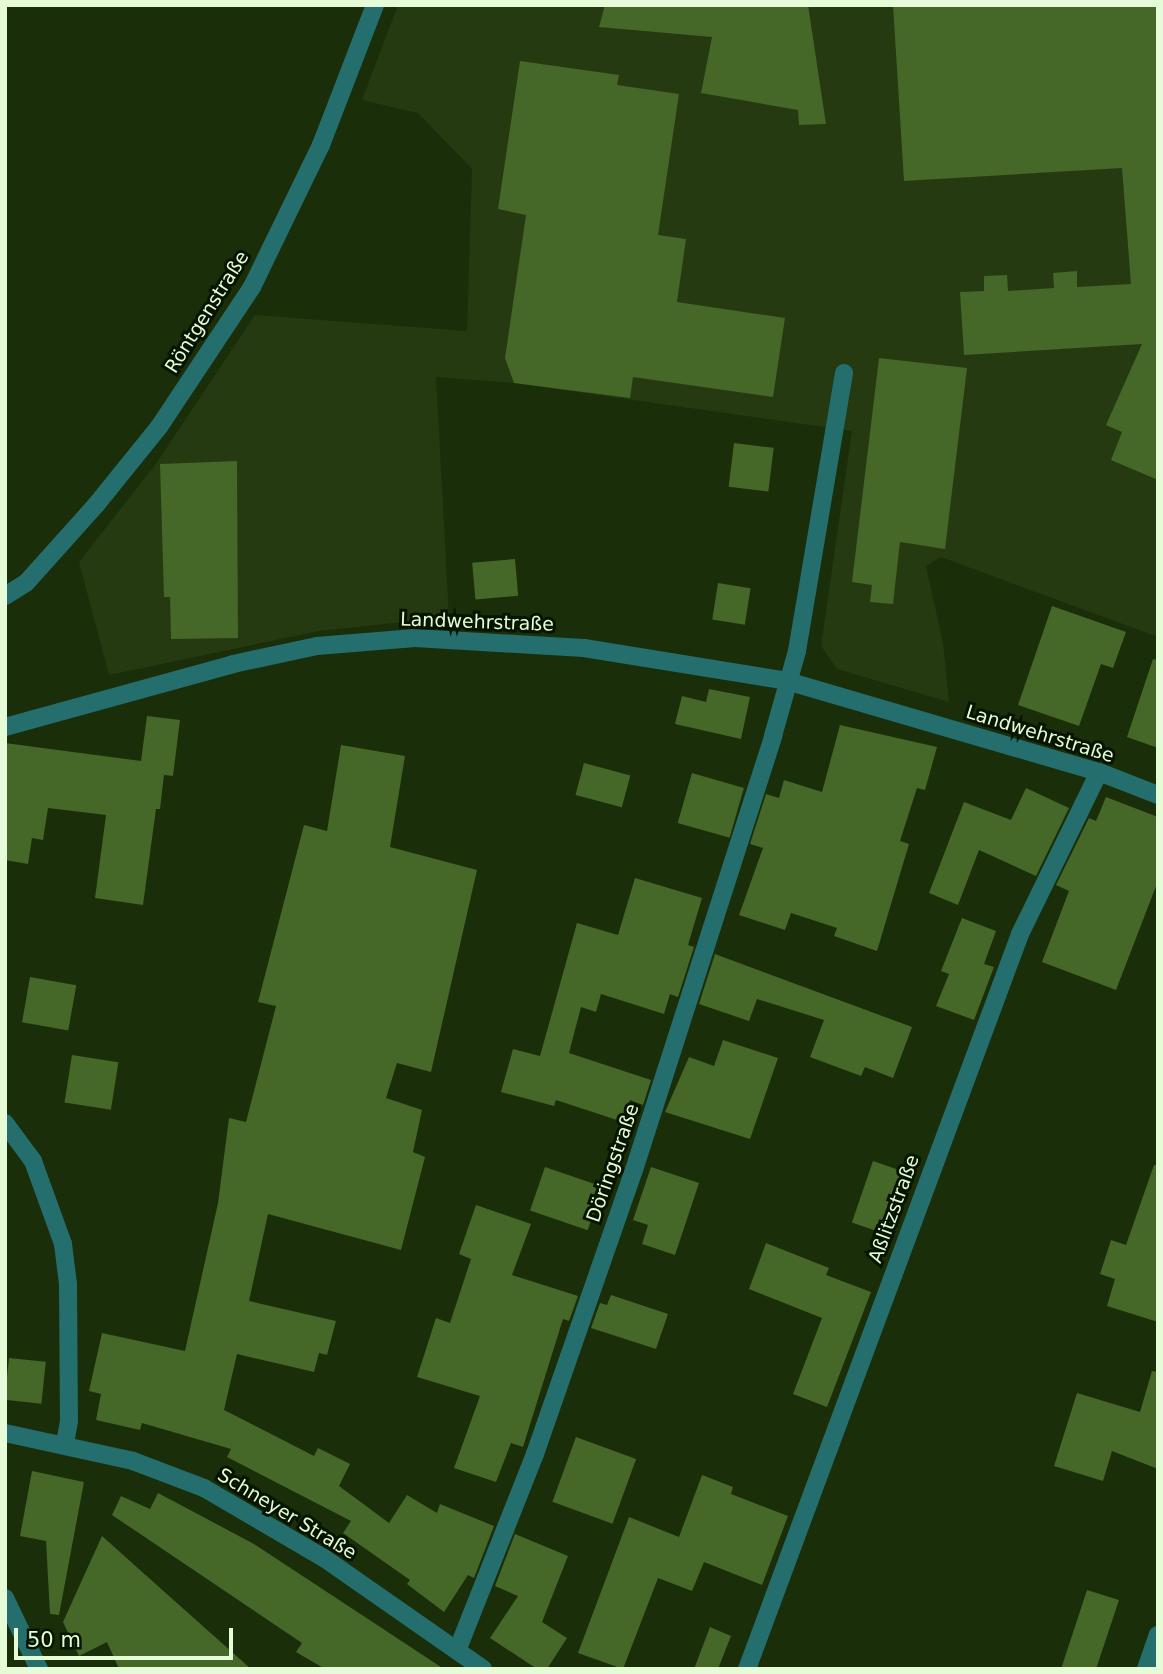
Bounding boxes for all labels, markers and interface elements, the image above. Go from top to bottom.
street label: Röntgenstraße [160,247,254,377]
street label: Landwehrstraße [400,608,554,636]
street label: Landwehrstraße [963,701,1117,767]
street label: Döringstraße [582,1101,644,1225]
street label: Aßlitzstraße [864,1152,924,1266]
street label: Schneyer Straße [214,1464,360,1564]
scale bar [18,1614,236,1658]
text: 50 m [27,1628,81,1652]

